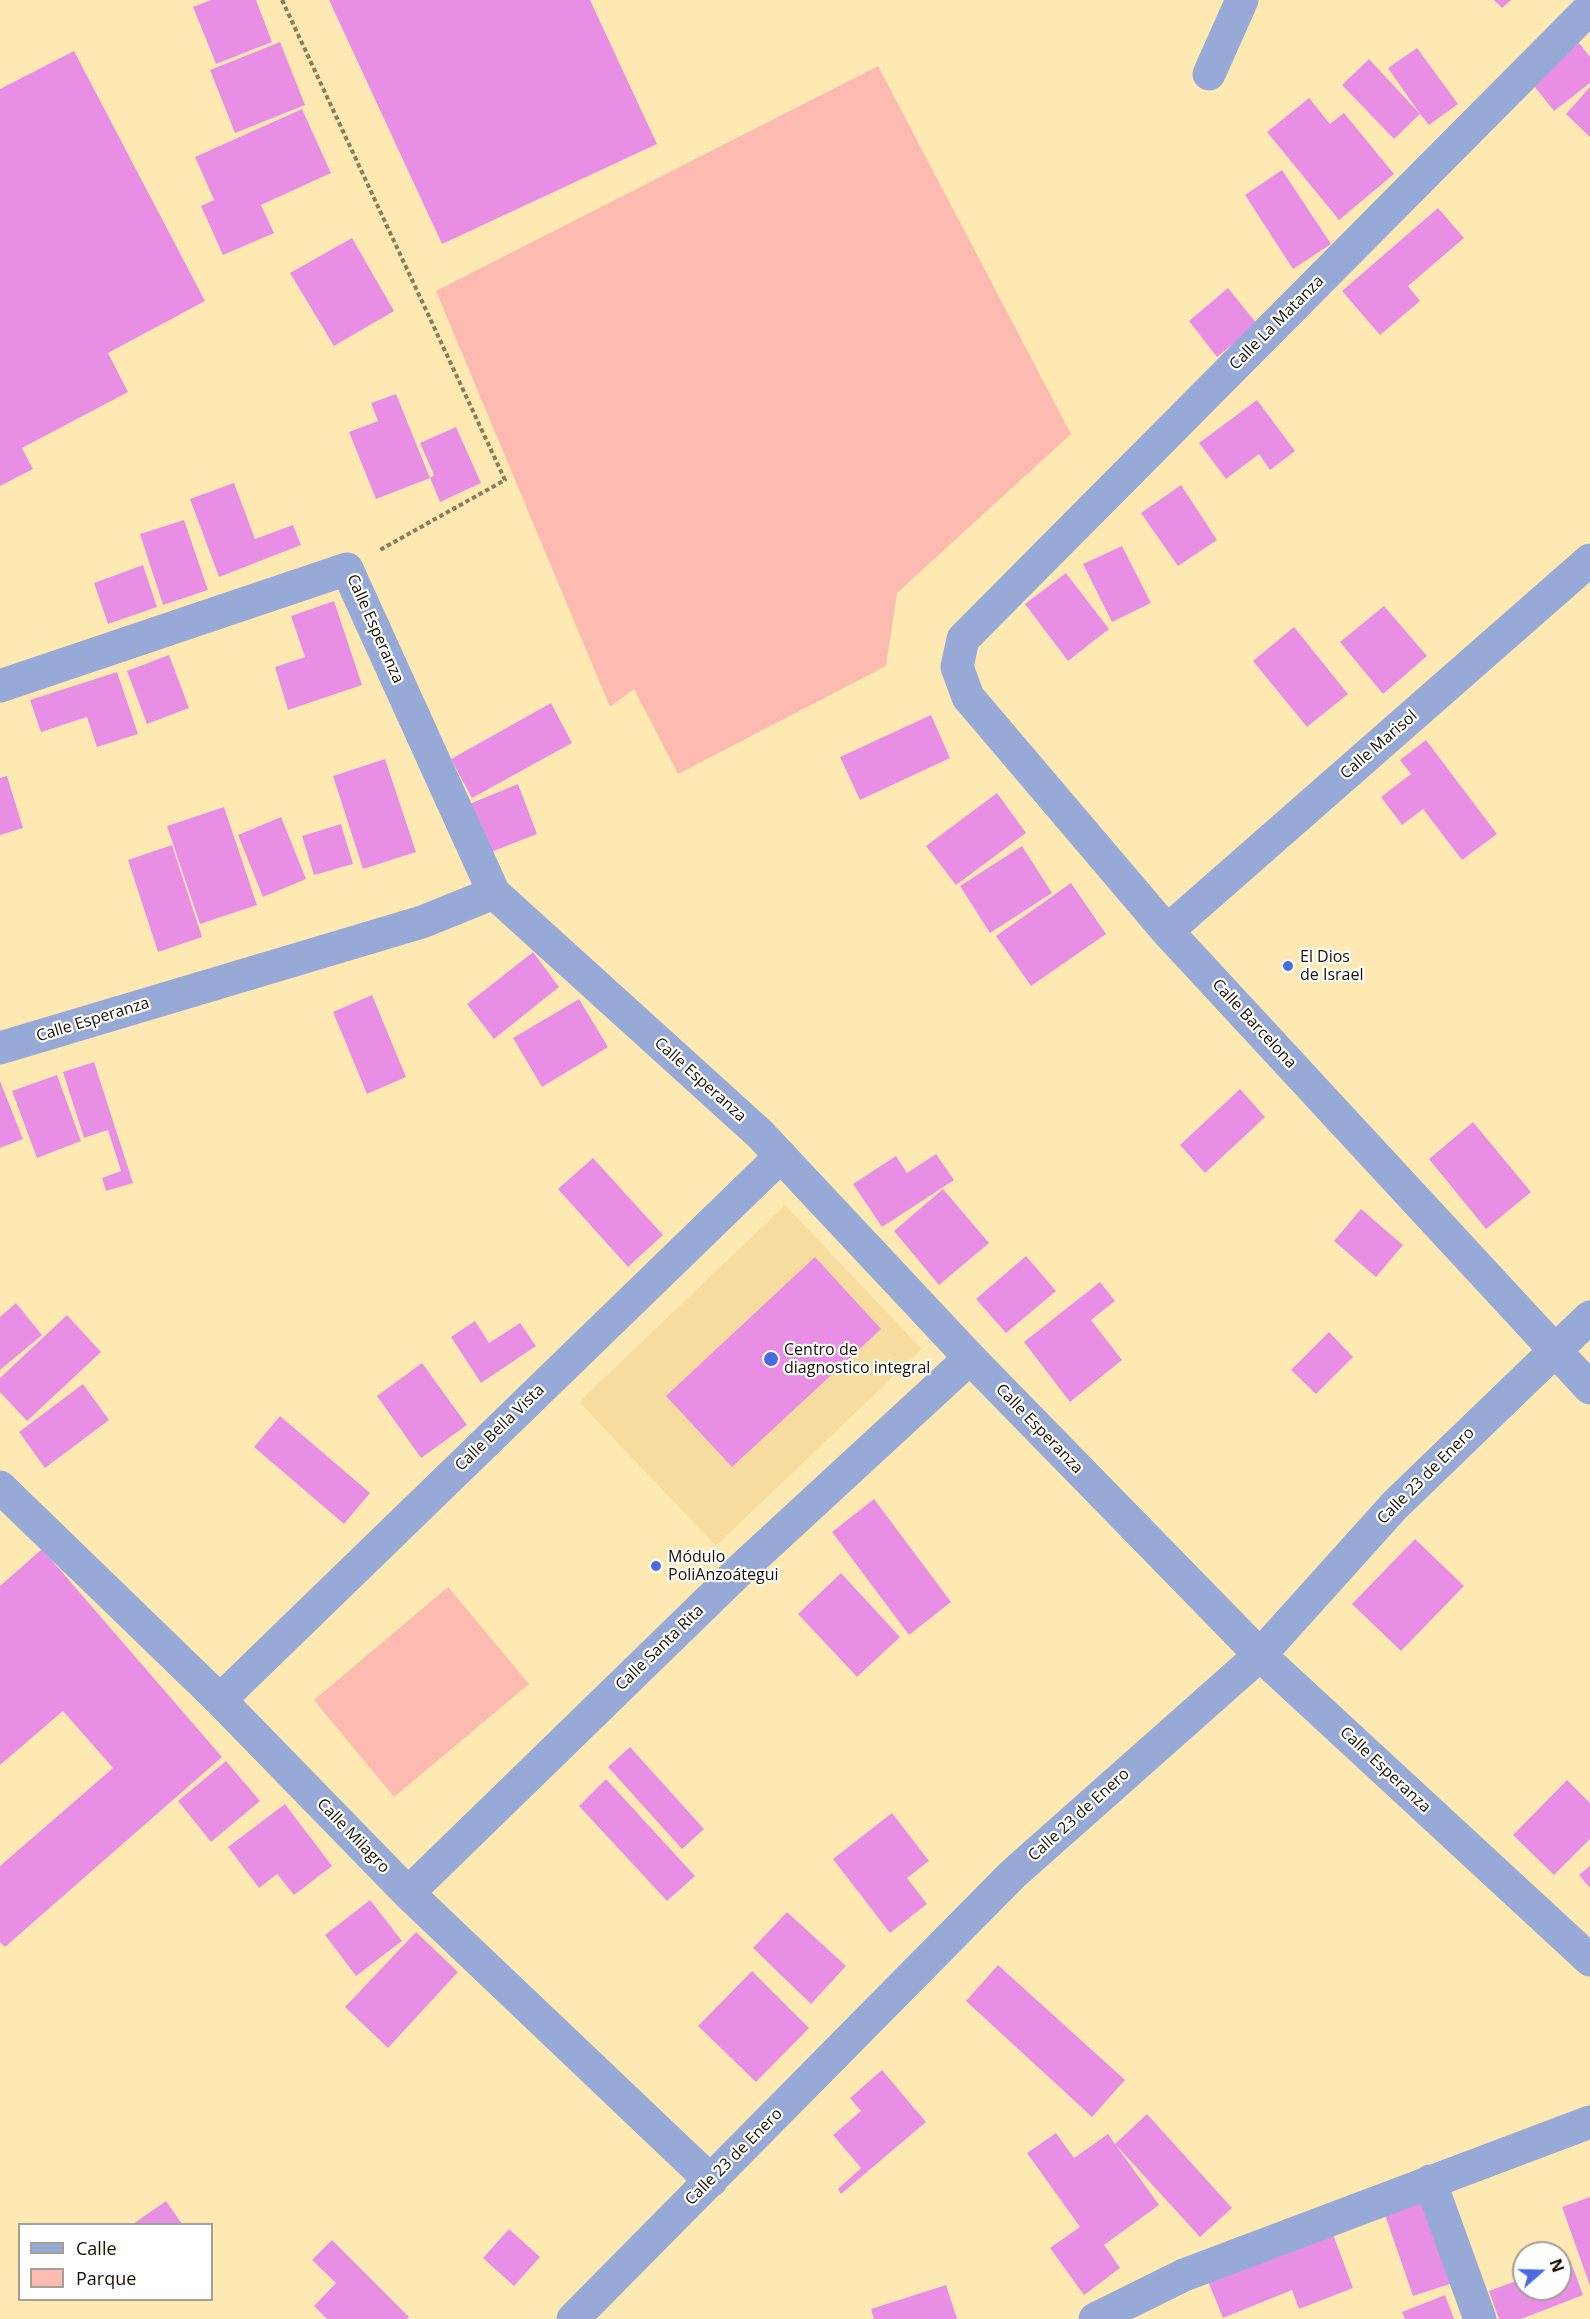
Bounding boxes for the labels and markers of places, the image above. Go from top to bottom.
place label: El Dios de Israel [1300,947,1363,985]
marker: El Dios de Israel [1281,959,1295,973]
place label: Centro de diagnostico integral [784,1340,930,1378]
marker: Centro de diagnostico integral [762,1350,780,1368]
place label: Módulo PoliAnzoátegui [668,1547,778,1585]
marker: Módulo PoliAnzoátegui [649,1559,663,1573]

